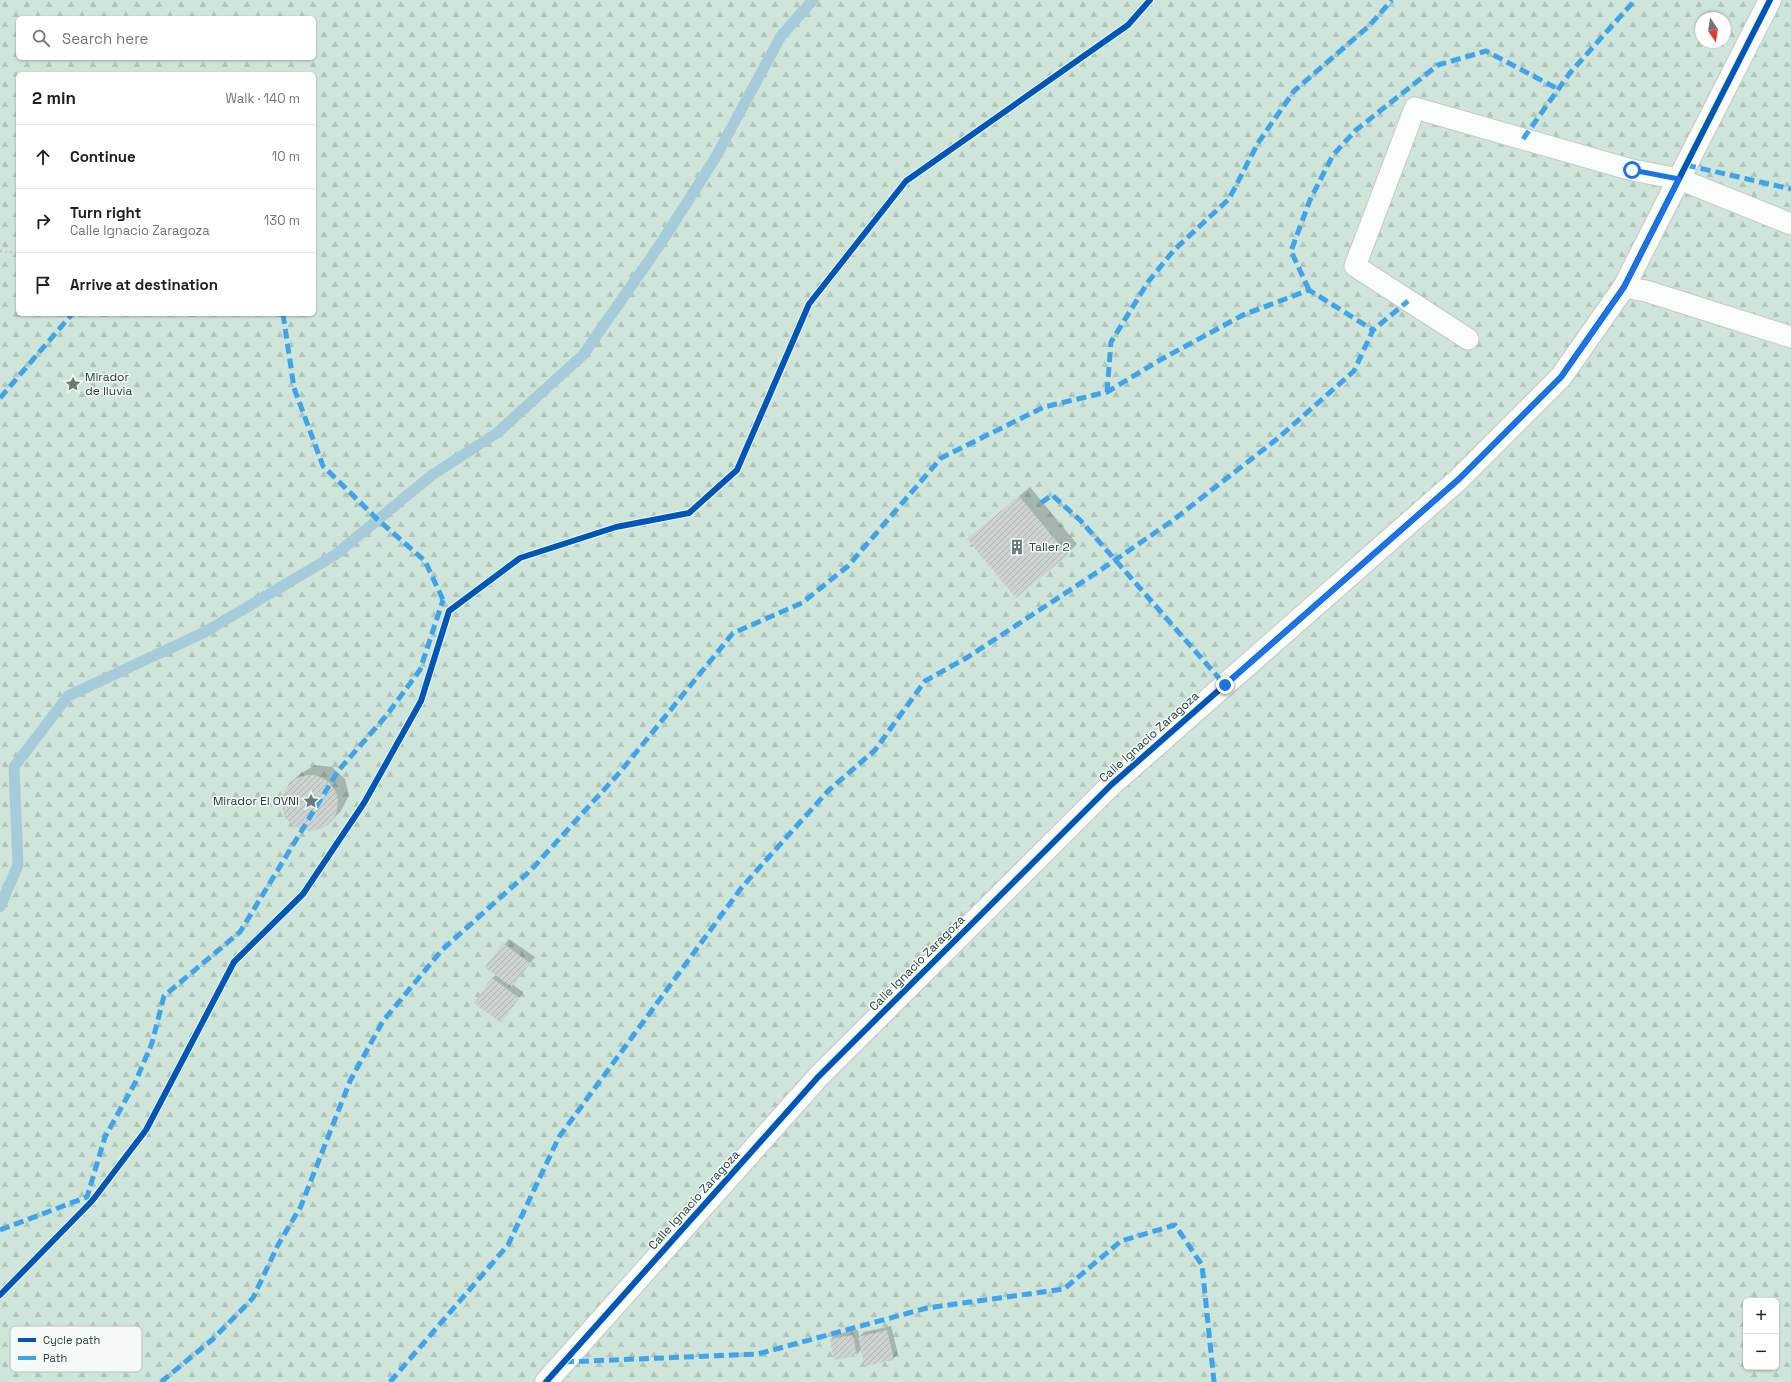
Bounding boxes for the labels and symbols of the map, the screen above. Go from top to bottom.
north arrow [1695,12,1731,48]
route start [1623,161,1641,179]
place label: Mirador de lluvia [85,369,133,399]
place icon: Mirador de lluvia [64,375,82,393]
building icon: Taller 2 [1008,538,1026,556]
place label: Taller 2 [1029,539,1070,555]
route end [1216,676,1234,694]
street label: Calle Ignacio Zaragoza [1096,688,1202,786]
place icon: Mirador El OVNI [302,792,320,810]
place label: Mirador El OVNI [213,793,299,809]
street label: Calle Ignacio Zaragoza [866,912,968,1014]
street label: Calle Ignacio Zaragoza [645,1147,743,1253]
legend [10,1326,142,1372]
text: Cycle path [43,1333,100,1347]
text: Path [43,1351,67,1365]

